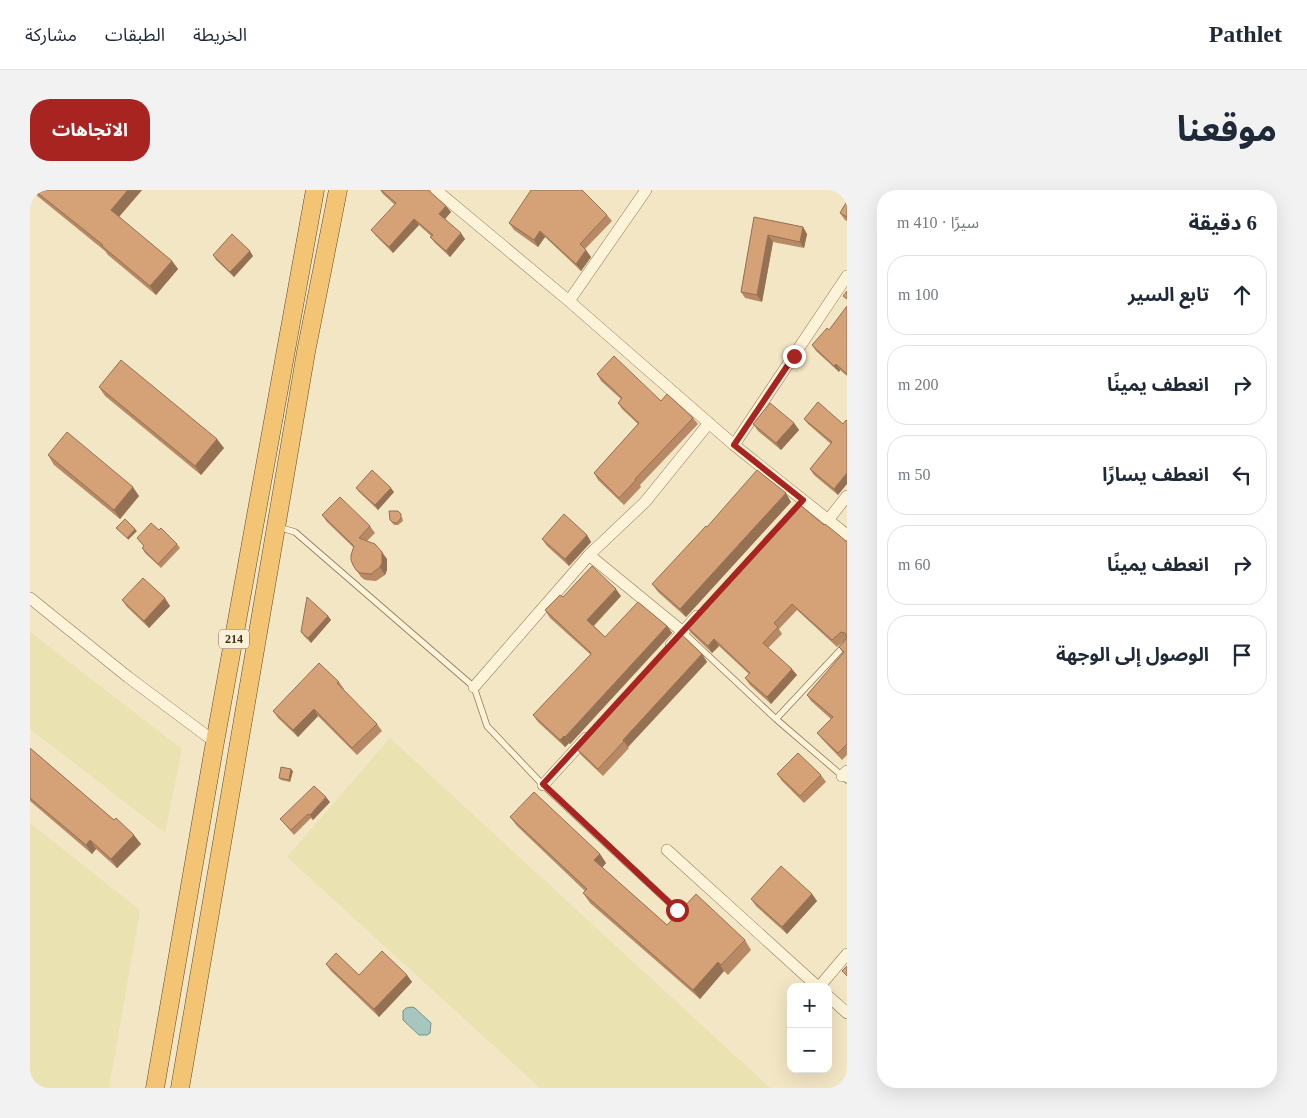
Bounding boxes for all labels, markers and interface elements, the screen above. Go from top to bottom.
text: Pathlet [1209,21,1282,47]
text: مشاركة [25,25,77,45]
text: الطبقات [105,25,165,45]
text: الخريطة [193,25,247,45]
button: الاتجاهات [30,99,150,161]
text: موقعنا [1177,110,1277,149]
text: 6 دقيقة [1188,211,1257,235]
text: سيرًا · 410 m [897,214,979,231]
icon: ahead [1228,281,1256,309]
text: تابع السير [1128,284,1209,305]
text: 100 m [898,286,938,303]
route end [783,345,806,368]
icon: right [1228,371,1256,399]
text: انعطف يمينًا [1107,374,1209,395]
text: 200 m [898,376,938,393]
icon: left [1228,461,1256,489]
text: انعطف يسارًا [1102,464,1209,485]
text: 50 m [898,466,930,483]
icon: right [1228,551,1256,579]
text: انعطف يمينًا [1107,554,1209,575]
text: 60 m [898,556,930,573]
road number: 214 [219,629,249,648]
icon: arrive [1228,641,1256,669]
text: الوصول إلى الوجهة [1056,644,1209,665]
route start [666,899,689,922]
map controls [787,983,832,1073]
button: + [787,983,832,1028]
button: − [787,1028,832,1073]

